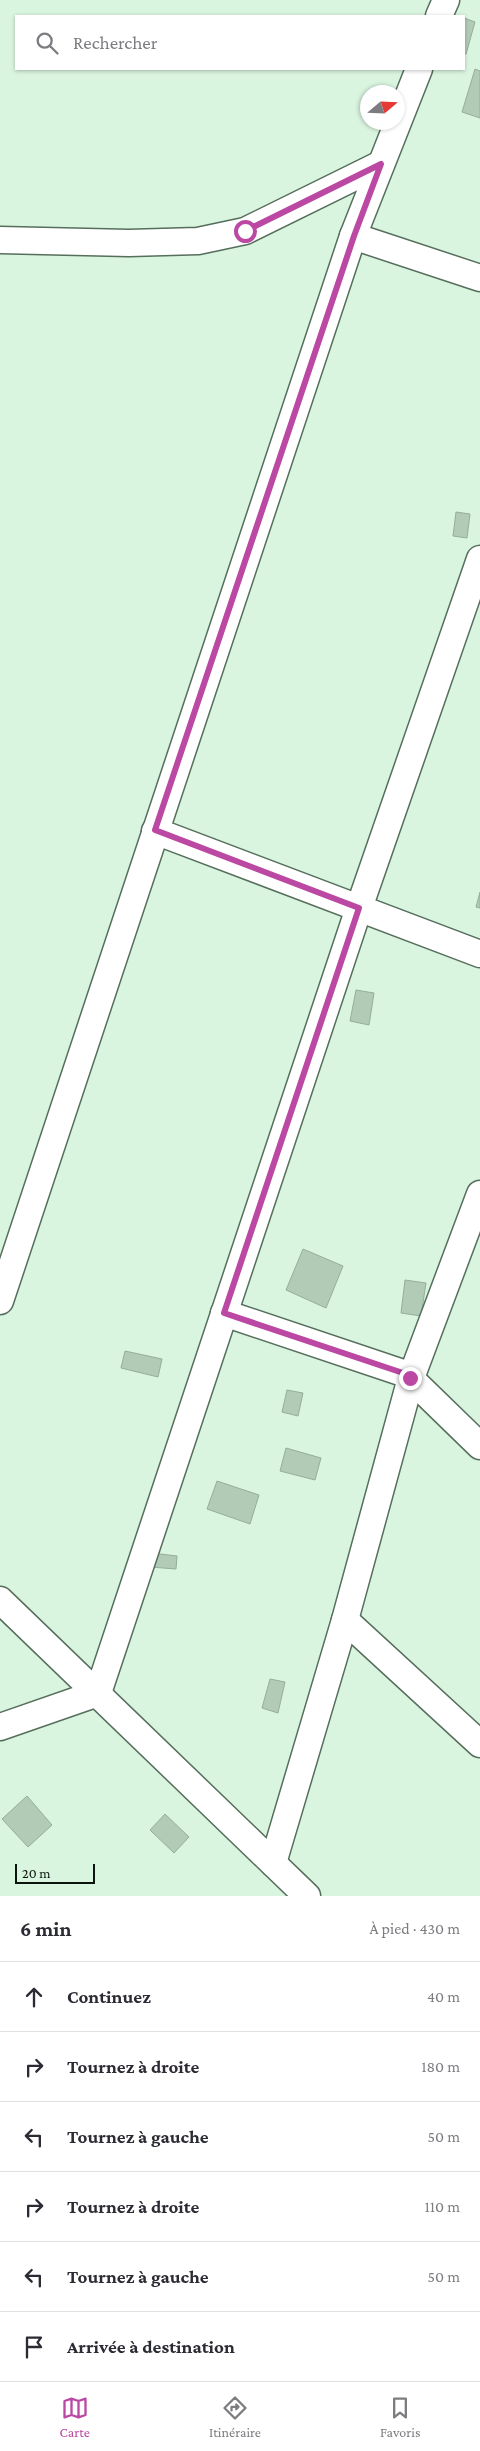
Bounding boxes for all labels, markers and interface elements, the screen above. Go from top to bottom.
search box [15,15,465,70]
icon: search [33,29,61,57]
text: Rechercher [73,32,157,53]
north arrow [360,85,405,130]
route start [234,220,257,243]
route end [399,1367,422,1390]
scale bar [15,1861,95,1884]
text: 20 m [22,1865,50,1881]
text: 6 min [20,1917,71,1941]
text: À pied · 430 m [370,1920,460,1937]
icon: ahead [20,1983,48,2011]
text: Continuez [67,1986,151,2007]
text: 40 m [427,1988,460,2005]
icon: right [20,2053,48,2081]
text: Tournez à droite [67,2056,199,2077]
text: 180 m [421,2058,460,2075]
icon: left [20,2123,48,2151]
text: Tournez à gauche [67,2126,209,2147]
text: 50 m [428,2128,460,2145]
icon: right [20,2193,48,2221]
text: Tournez à droite [67,2196,199,2217]
text: 110 m [424,2198,460,2215]
icon: left [20,2263,48,2291]
text: Tournez à gauche [67,2266,209,2287]
text: 50 m [428,2268,460,2285]
icon: arrive [20,2333,48,2361]
text: Arrivée à destination [67,2336,235,2357]
tab: Carte [60,2394,90,2440]
tab: Itinéraire [209,2394,261,2440]
tab: Favoris [380,2394,420,2440]

